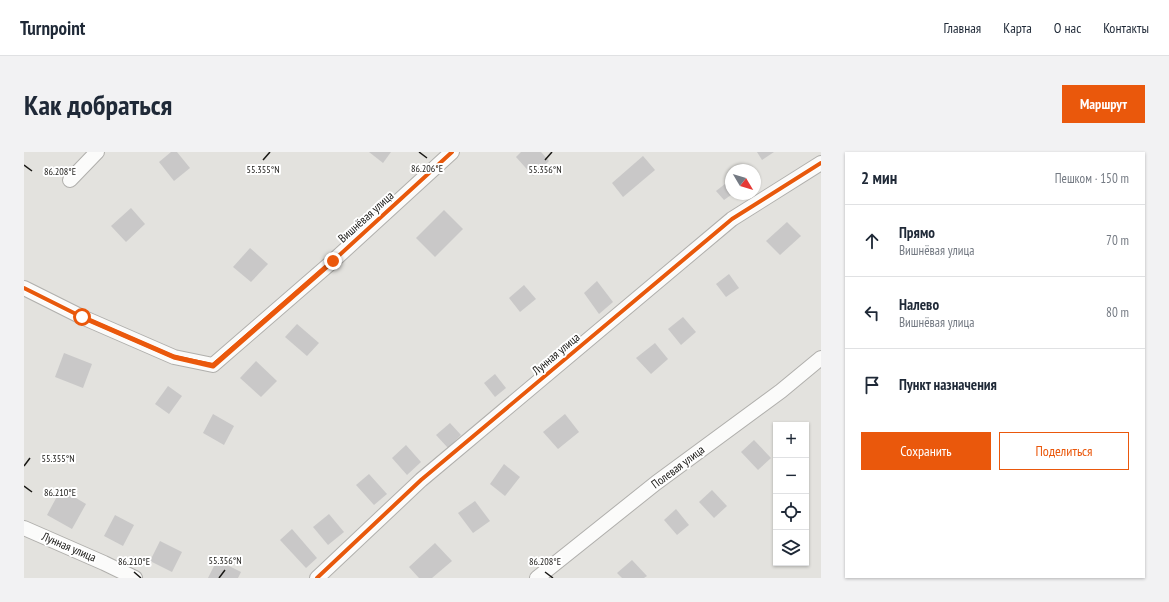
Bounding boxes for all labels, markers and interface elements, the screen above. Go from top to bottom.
text: Turnpoint [20,16,85,40]
text: Главная [943,19,981,37]
text: Карта [1003,19,1032,37]
text: О нас [1054,19,1081,37]
text: Контакты [1103,19,1149,37]
button: Маршрут [1062,85,1145,123]
text: Как добраться [24,86,172,123]
text: 86.206°E [411,162,443,175]
text: 55.355°N [246,163,280,176]
text: 55.356°N [528,163,562,176]
north arrow [725,164,761,200]
text: 86.208°E [44,165,76,178]
text: 2 мин [861,167,897,189]
text: Пешком · 150 m [1055,170,1129,187]
street label: Вишнёвая улица [335,188,397,245]
text: Прямо [899,223,935,242]
icon: ahead [861,230,883,252]
text: 70 m [1106,232,1129,249]
text: Вишнёвая улица [899,242,974,259]
route end [324,252,342,270]
text: Налево [899,295,939,314]
icon: left [861,302,883,324]
text: 80 m [1106,304,1129,321]
route start [73,308,91,326]
text: Вишнёвая улица [899,314,974,331]
street label: Лунная улица [528,329,583,378]
icon: arrive [861,374,883,396]
text: Пункт назначения [899,375,997,394]
map controls [773,422,809,566]
button: + [773,422,809,458]
button: Сохранить [861,432,991,470]
button: Поделиться [999,432,1129,470]
street label: Полевая улица [648,442,707,491]
text: 55.355°N [41,452,75,465]
button: − [773,458,809,494]
text: 86.210°E [44,486,76,499]
button: locate [773,494,809,530]
street label: Лунная улица [39,528,99,565]
button: layers [773,530,809,566]
text: 55.356°N [208,554,242,567]
text: 86.210°E [118,555,150,568]
text: 86.208°E [529,555,561,568]

